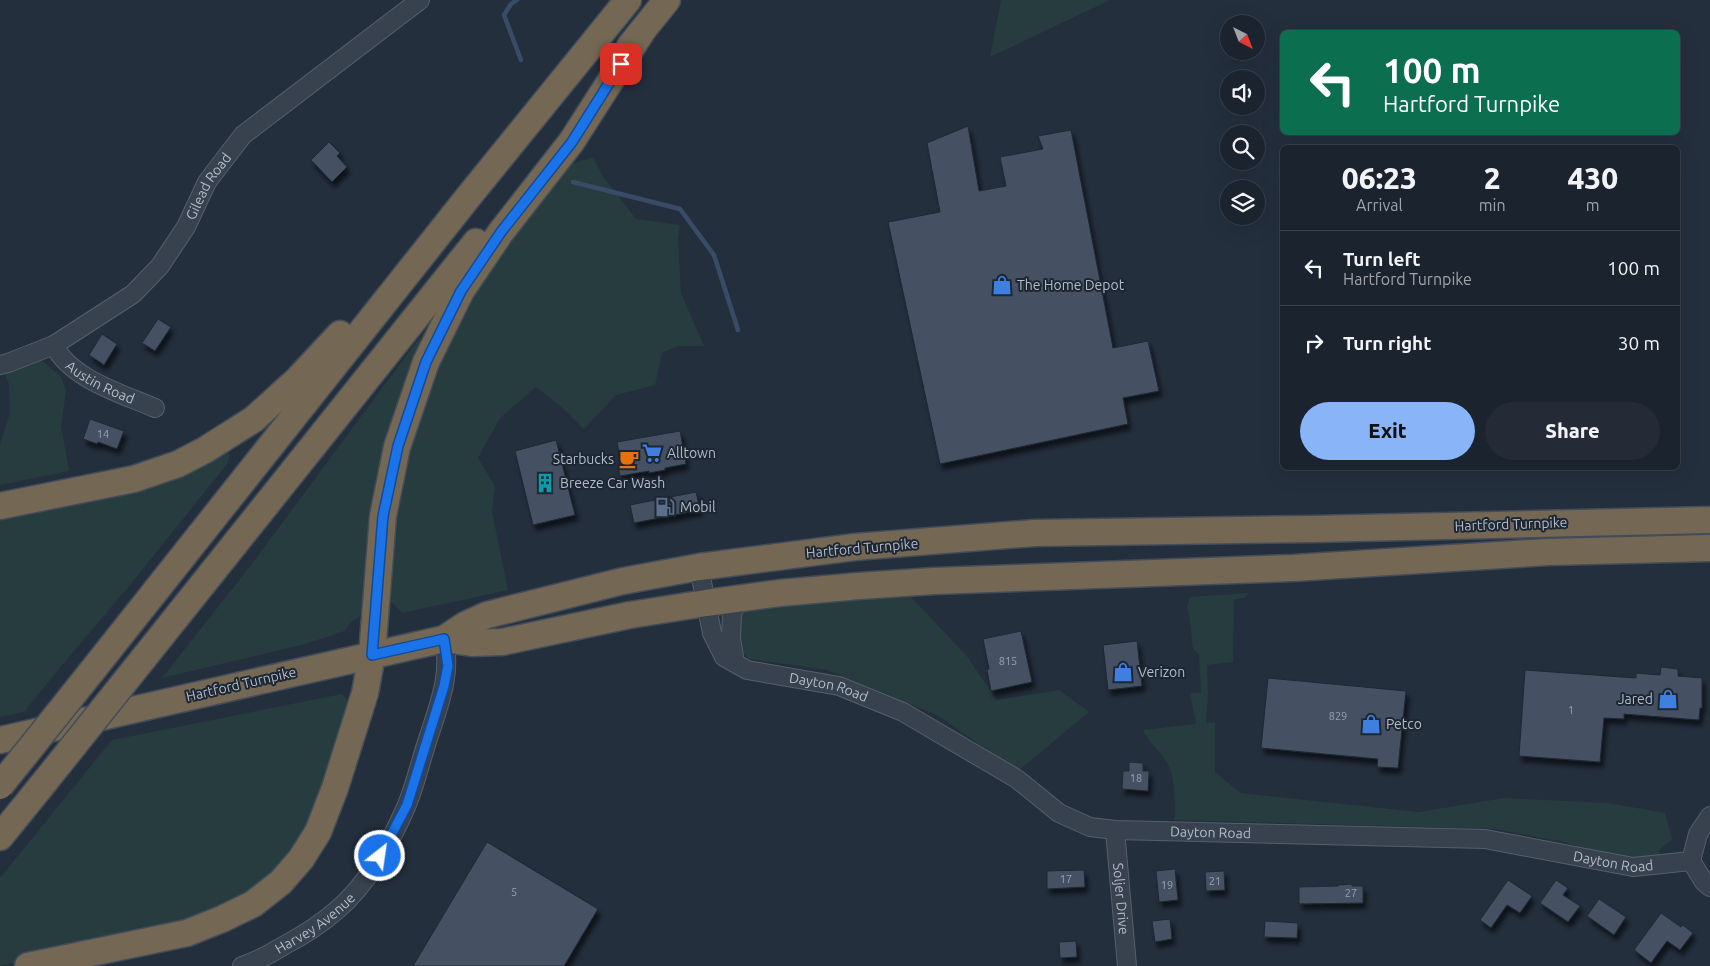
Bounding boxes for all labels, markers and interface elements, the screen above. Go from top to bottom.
north arrow [1220,15,1265,60]
map controls [1220,15,1265,225]
pin [600,43,642,85]
icon: arrive [607,50,635,78]
icon: left [1300,50,1365,115]
text: 100 m [1383,50,1481,90]
button: sound [1220,70,1265,115]
text: Hartford Turnpike [1383,91,1560,116]
button: search [1220,125,1265,170]
street label: Gilead Road [183,150,234,222]
text: 06:23 [1342,161,1417,195]
text: 2 [1484,161,1501,195]
text: 430 [1567,161,1618,195]
button: layers [1220,180,1265,225]
text: Arrival [1356,196,1403,214]
text: min [1479,196,1506,214]
text: m [1586,196,1600,214]
text: Turn left [1343,248,1421,270]
icon: left [1300,254,1328,282]
text: 100 m [1607,257,1660,279]
text: Hartford Turnpike [1343,270,1472,288]
shop icon: The Home Depot [991,274,1013,296]
place label: The Home Depot [1017,277,1125,293]
icon: right [1300,329,1328,357]
text: Turn right [1343,332,1431,354]
text: 30 m [1618,332,1660,354]
street label: Austin Road [63,357,137,407]
button: Exit [1300,402,1475,460]
button: Share [1485,402,1660,460]
house number: 14 [97,428,109,440]
supermarket icon: Alltown [641,442,663,464]
place label: Alltown [667,445,716,461]
cafe icon: Starbucks [618,448,640,470]
place label: Starbucks [553,451,614,467]
building icon: Breeze Car Wash [534,472,556,494]
place label: Breeze Car Wash [560,475,665,491]
fuel station icon: Mobil [654,496,676,518]
place label: Mobil [680,499,716,515]
street label: Hartford Turnpike [1454,514,1568,534]
street label: Hartford Turnpike [805,535,919,561]
house number: 815 [999,655,1017,667]
shop icon: Verizon [1112,661,1134,683]
street label: Hartford Turnpike [184,664,298,704]
place label: Verizon [1138,664,1185,680]
street label: Dayton Road [788,669,870,705]
shop icon: Jared [1657,688,1679,710]
place label: Jared [1618,691,1653,707]
house number: 1 [1568,704,1574,716]
house number: 829 [1329,710,1347,722]
shop icon: Petco [1360,713,1382,735]
place label: Petco [1386,716,1422,732]
house number: 18 [1130,772,1142,784]
street label: Dayton Road [1170,823,1251,841]
position arrow [353,829,405,881]
street label: Dayton Road [1572,848,1654,875]
street label: Soljer Drive [1110,862,1132,935]
house number: 17 [1060,873,1072,885]
house number: 21 [1209,875,1221,887]
house number: 19 [1161,879,1173,891]
house number: 5 [511,886,517,898]
house number: 27 [1345,887,1357,899]
street label: Harvey Avenue [272,890,358,957]

